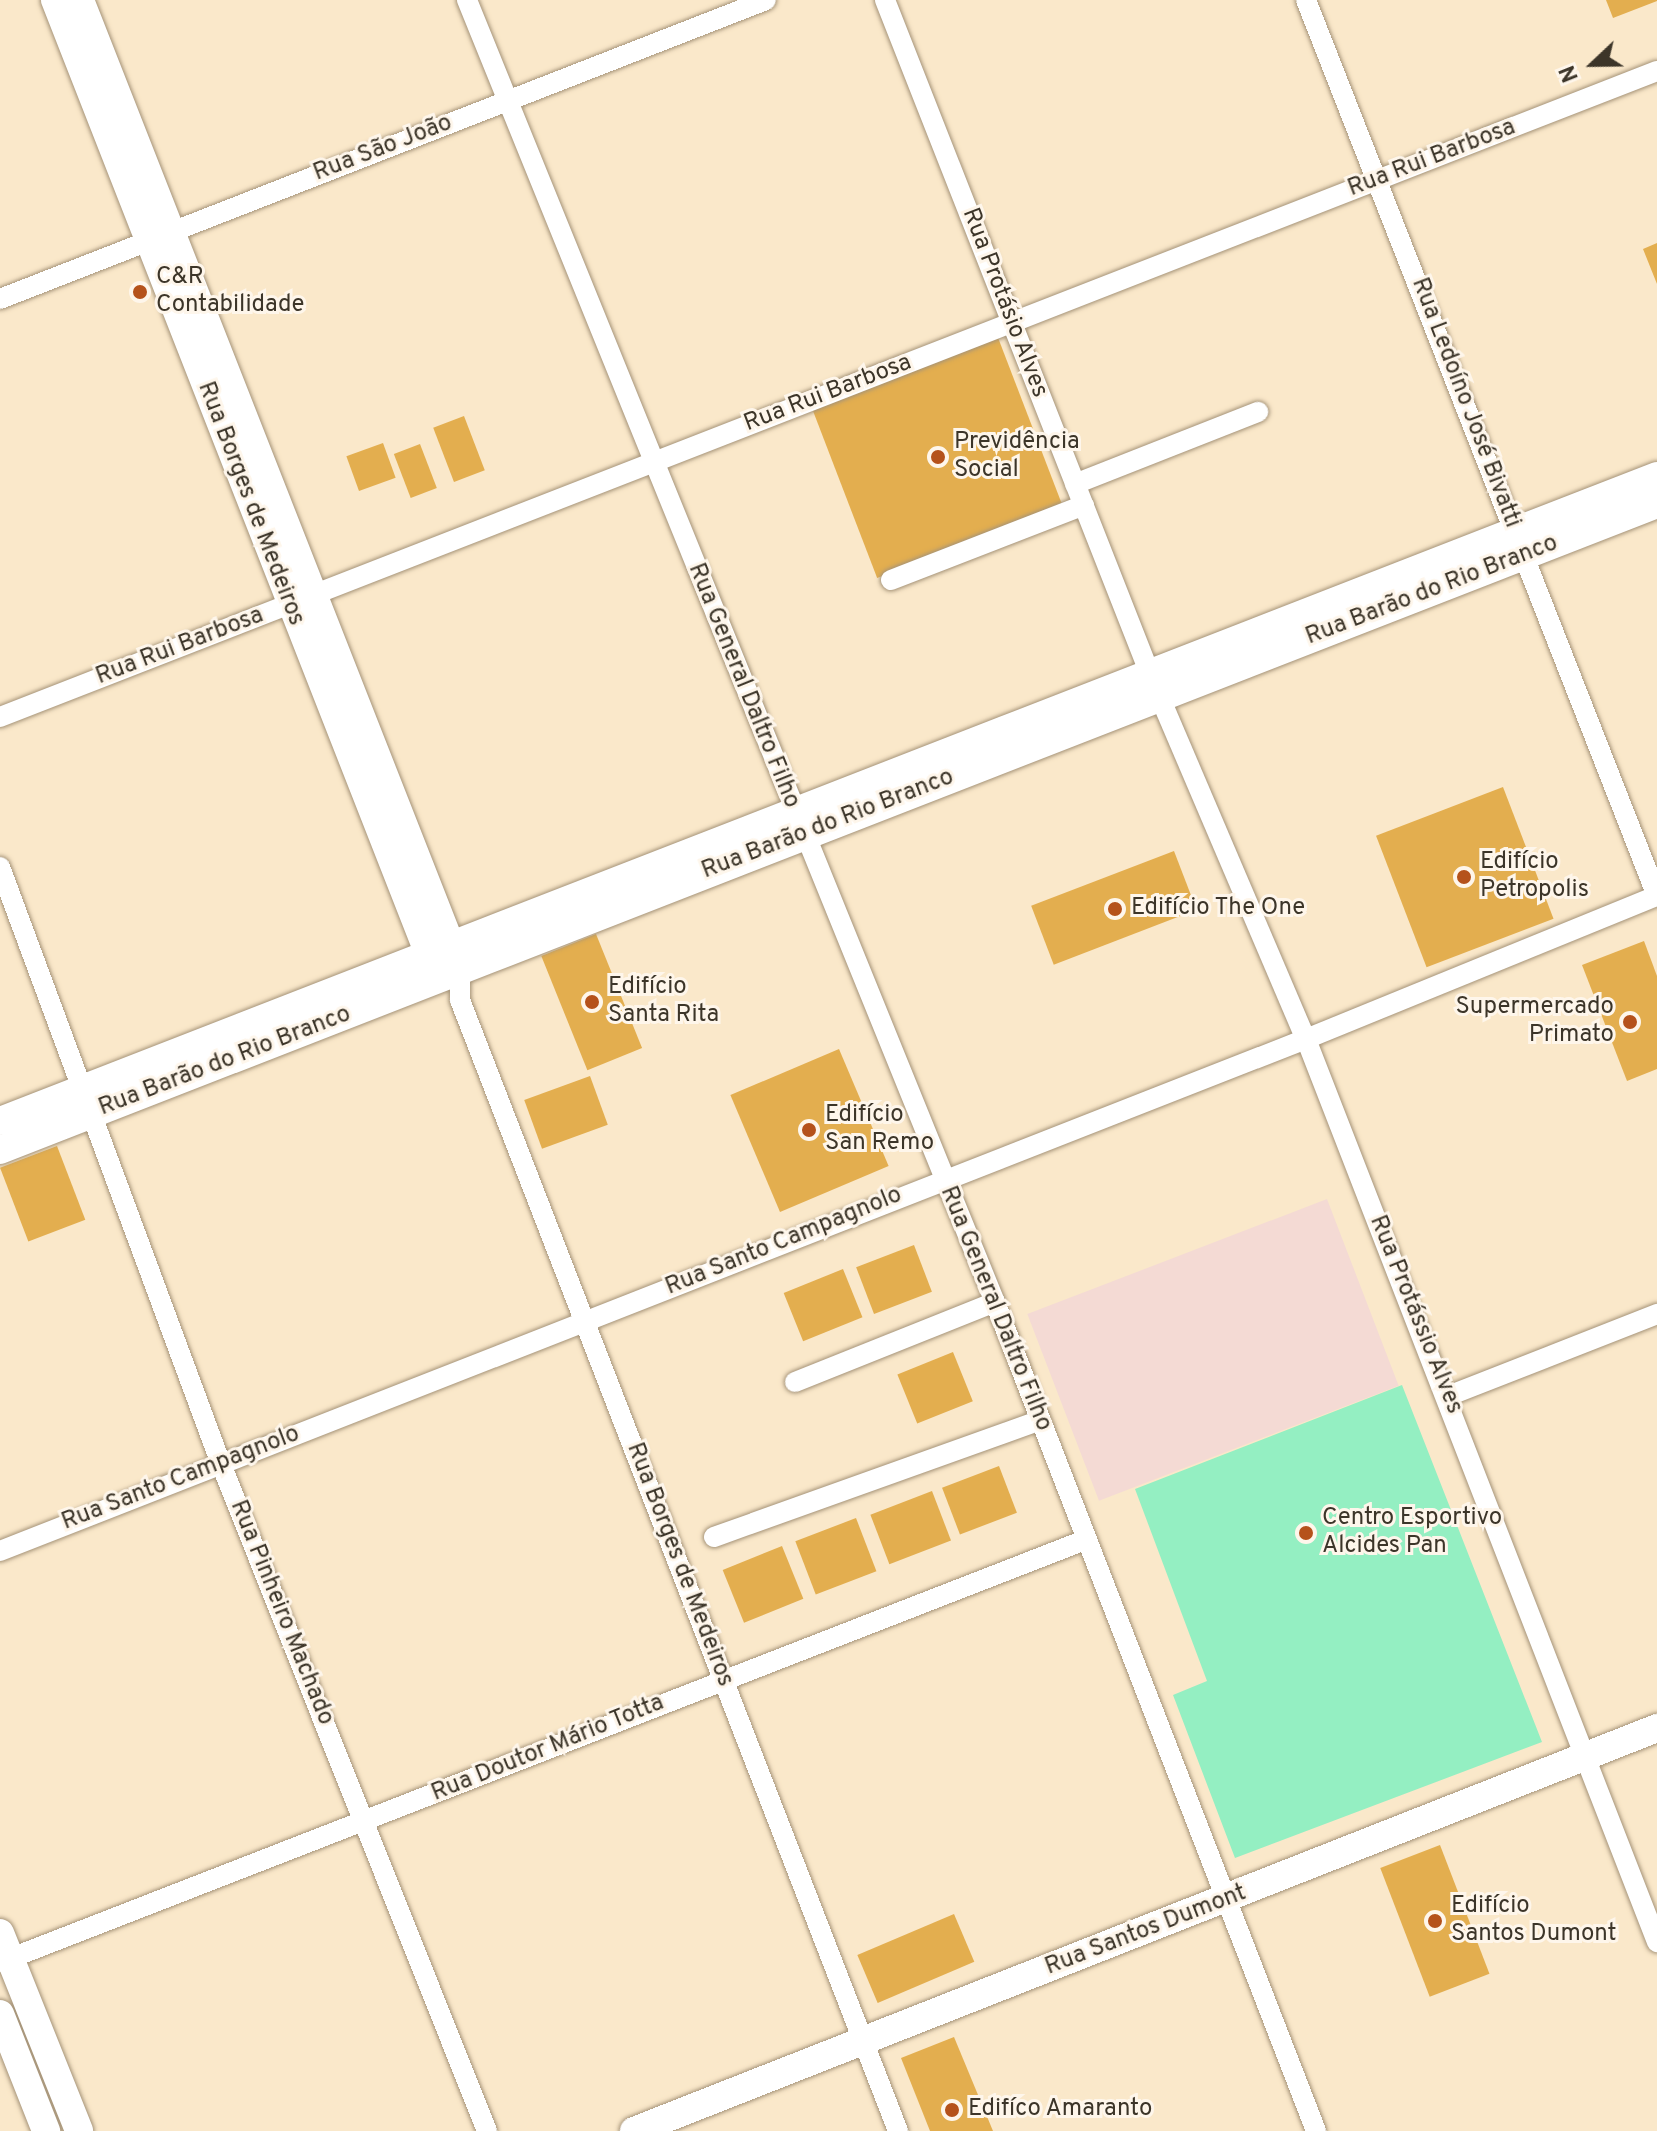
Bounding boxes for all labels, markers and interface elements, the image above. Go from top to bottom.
north arrow [1553,24,1633,104]
text: N [1555,61,1586,86]
street label: Rua São João [310,109,456,189]
street label: Rua Rui Barbosa [1344,114,1520,204]
street label: Rua Protásio Alves [954,204,1054,402]
place label: C&R Contabilidade [156,264,304,320]
street label: Rua Ledoíno José Bivatti [1404,274,1526,532]
marker: C&R Contabilidade [131,283,149,301]
street label: Rua Rui Barbosa [740,349,916,439]
street label: Rua Borges de Medeiros [190,378,310,630]
place label: Previdência Social [954,429,1080,485]
marker: Previdência Social [929,448,947,466]
street label: Rua Barão do Rio Branco [1302,530,1562,652]
street label: Rua General Daltro Filho [681,559,805,813]
street label: Rua Rui Barbosa [92,602,268,692]
street label: Rua Barão do Rio Branco [698,764,958,886]
place label: Edifício Petropolis [1480,849,1589,905]
marker: Edifício Petropolis [1455,868,1473,886]
place label: Edifício The One [1131,895,1306,923]
marker: Edifício The One [1106,900,1124,918]
place label: Edifício Santa Rita [608,974,719,1030]
marker: Edifício Santa Rita [583,993,601,1011]
place label: Supermercado Primato [1455,994,1614,1050]
street label: Rua Barão do Rio Branco [95,1001,355,1123]
marker: Supermercado Primato [1621,1013,1639,1031]
place label: Edifício San Remo [825,1102,934,1158]
marker: Edifício San Remo [800,1121,818,1139]
street label: Rua Santo Campagnolo [662,1181,906,1303]
street label: Rua General Daltro Filho [933,1182,1057,1436]
street label: Rua Protássio Alves [1362,1211,1468,1419]
street label: Rua Santo Campagnolo [58,1420,304,1538]
street label: Rua Borges de Medeiros [619,1439,739,1691]
street label: Rua Pinheiro Machado [223,1496,339,1730]
place label: Centro Esportivo Alcides Pan [1322,1505,1502,1561]
marker: Centro Esportivo Alcides Pan [1297,1524,1315,1542]
street label: Rua Doutor Mário Totta [427,1689,669,1809]
street label: Rua Santos Dumont [1041,1879,1251,1983]
place label: Edifício Santos Dumont [1451,1893,1617,1949]
marker: Edifício Santos Dumont [1426,1912,1444,1930]
place label: Edifíco Amaranto [968,2096,1153,2124]
marker: Edifíco Amaranto [943,2101,961,2119]

